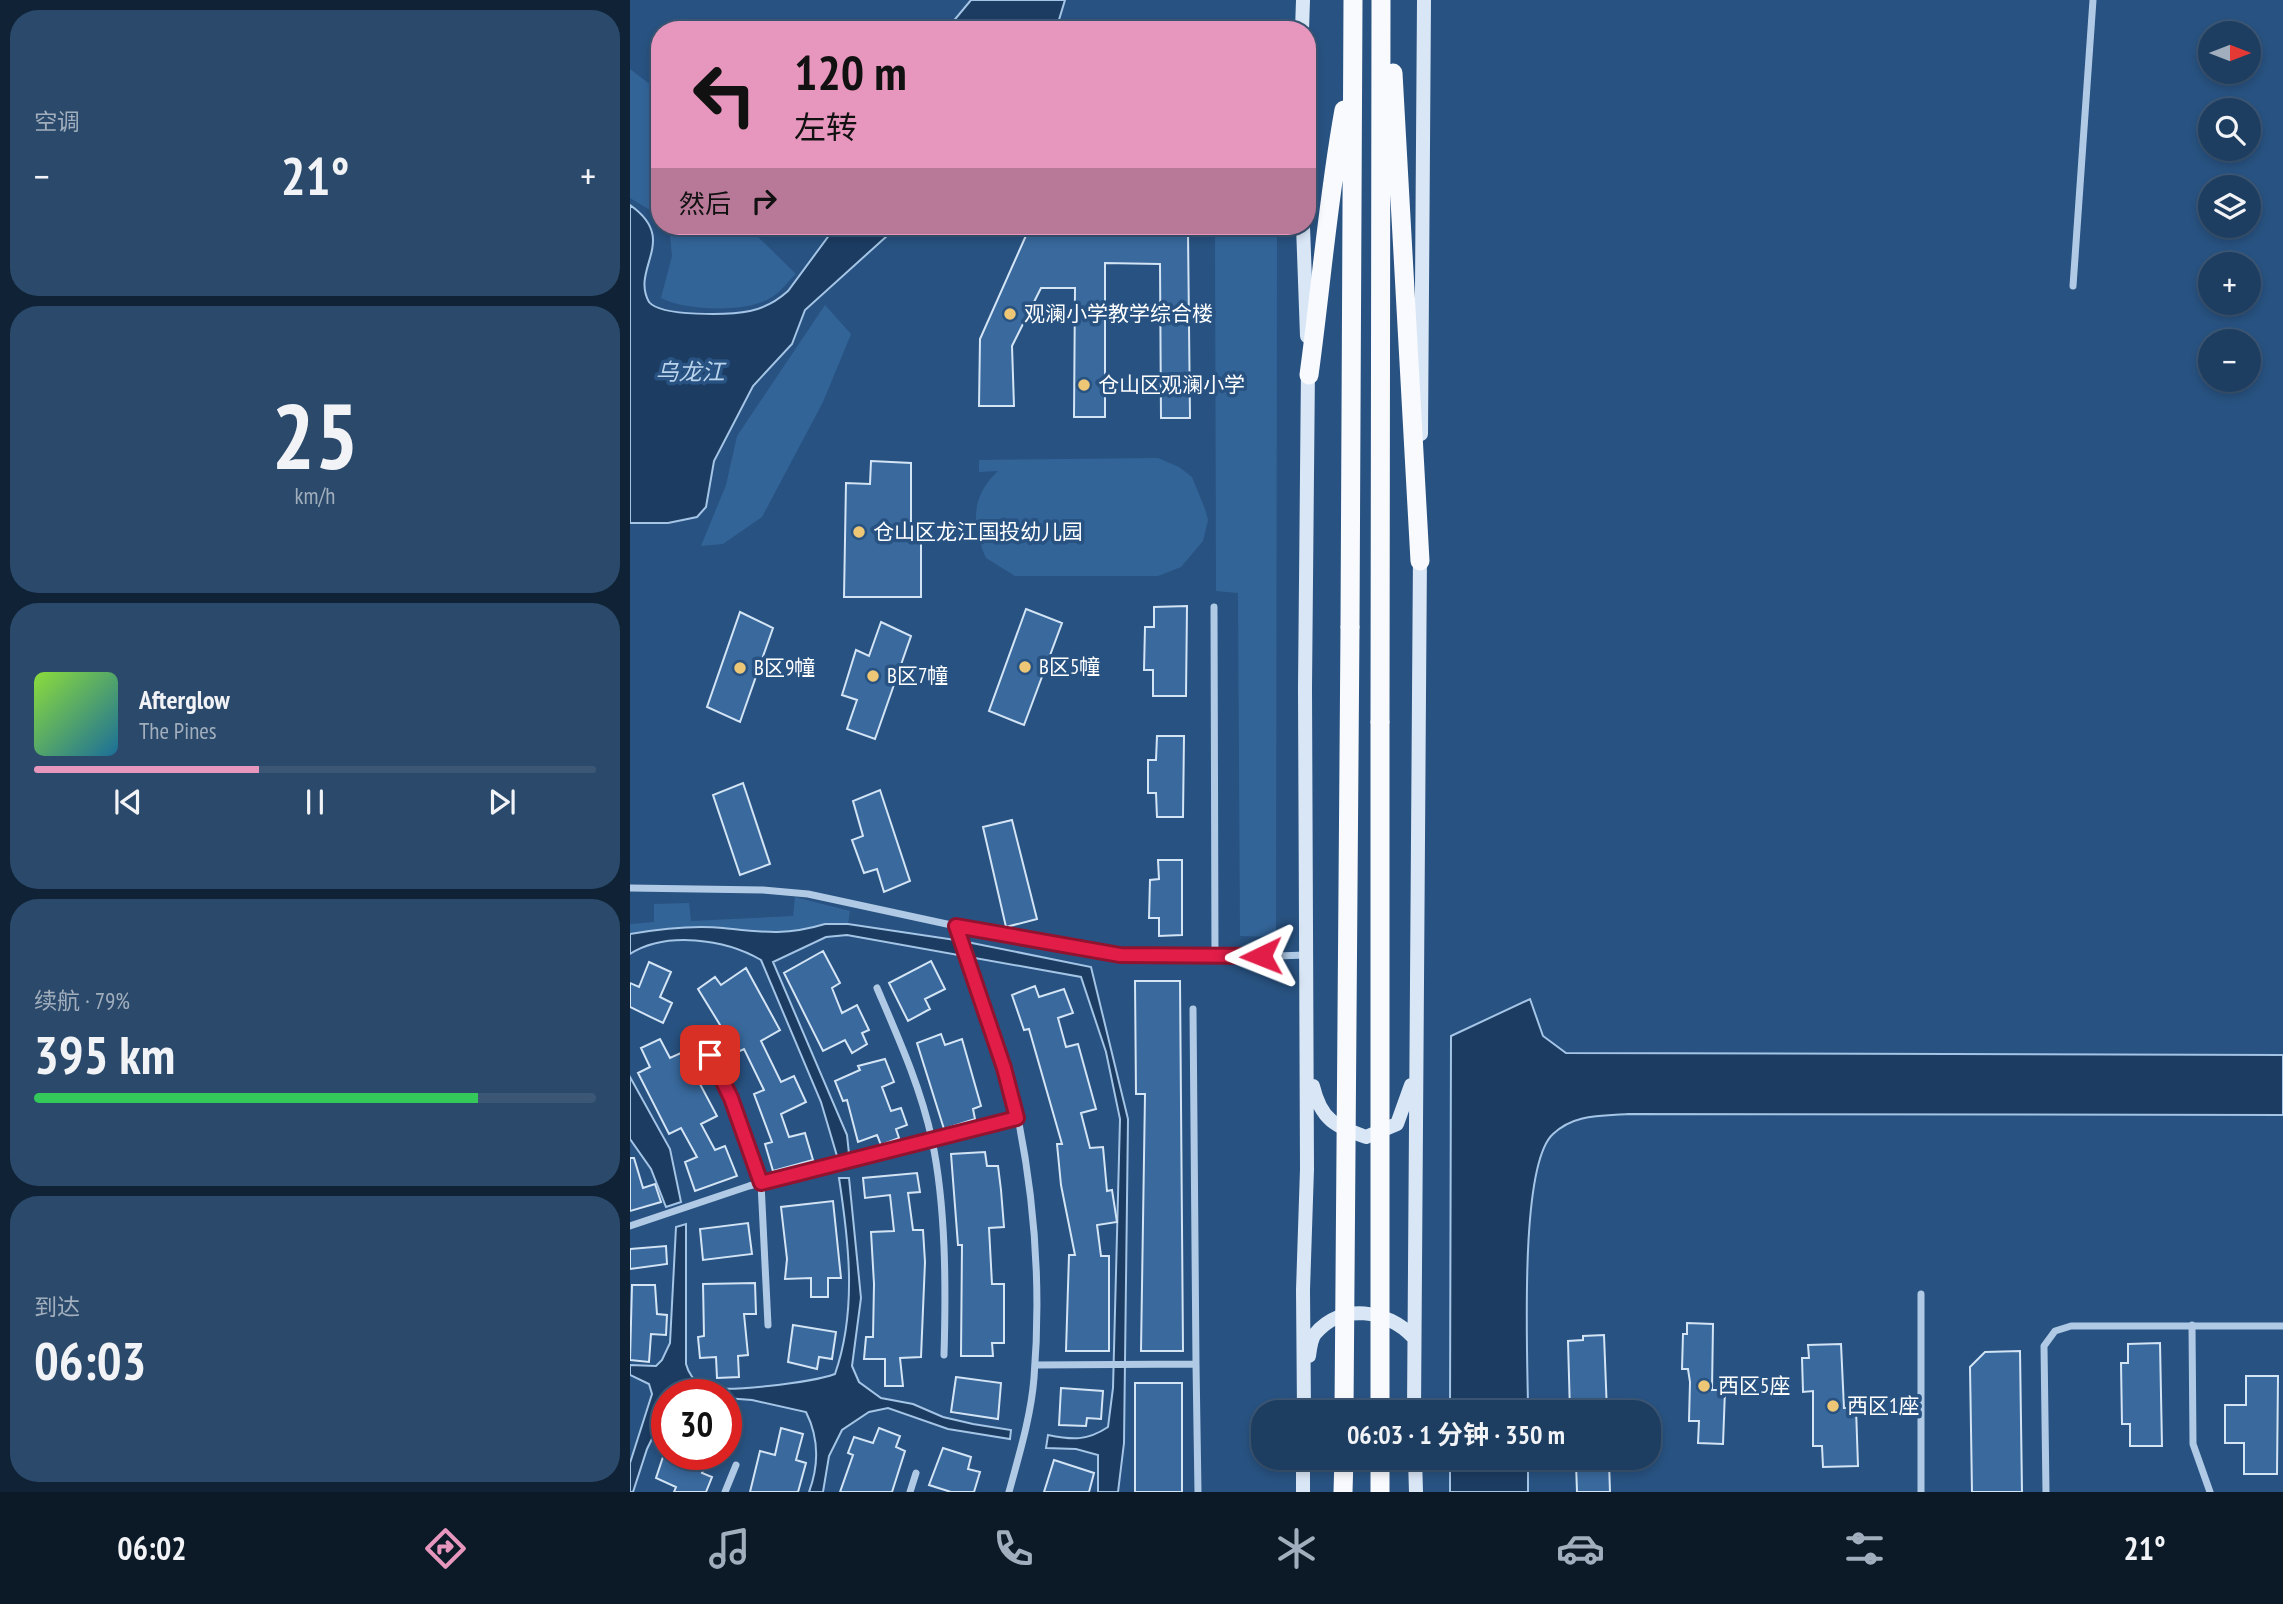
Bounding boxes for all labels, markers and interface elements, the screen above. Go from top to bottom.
north arrow [2198,21,2261,84]
map controls [2198,21,2261,392]
text: 120 m [794,40,907,104]
icon: left [679,49,770,140]
button: search [2198,98,2261,161]
text: 左转 [794,106,858,148]
text: 空调 [34,107,80,136]
text: 21° [281,142,349,209]
text: − [34,151,50,200]
text: + [580,151,596,200]
button: layers [2198,175,2261,238]
icon: right [745,182,783,220]
text: 然后 [679,187,731,220]
button: + [2198,252,2261,315]
place label: 观澜小学教学综合楼 [1024,300,1213,327]
marker: 观澜小学教学综合楼 [1002,306,1018,322]
button: − [2198,329,2261,392]
water label: 乌龙江 [656,357,728,386]
place label: 仓山区观澜小学 [1098,371,1245,398]
text: 25 [272,376,359,494]
marker: 仓山区观澜小学 [1076,377,1092,393]
text: km/h [295,481,335,510]
place label: 仓山区龙江国投幼儿园 [873,518,1083,545]
marker: 仓山区龙江国投幼儿园 [851,524,867,540]
place label: B区5幢 [1039,653,1100,680]
place label: B区9幢 [754,654,815,681]
marker: B区5幢 [1017,659,1033,675]
marker: B区9幢 [732,660,748,676]
place label: B区7幢 [887,662,948,689]
marker: B区7幢 [865,668,881,684]
text: Afterglow [139,683,230,716]
text: The Pines [139,716,217,745]
icon: previous [109,783,147,821]
icon: pause [296,783,334,821]
icon: next [483,783,521,821]
position arrow [1224,919,1298,993]
text: 续航 · 79% [34,986,130,1015]
text: 395 km [34,1021,175,1088]
pin [680,1025,740,1085]
icon: arrive [691,1036,729,1074]
text: 到达 [34,1292,80,1321]
text: 06:03 [34,1327,146,1394]
place label: 西区5座 [1718,1372,1790,1399]
marker: 西区5座 [1696,1378,1712,1394]
speed limit sign: 30 [651,1379,742,1470]
place label: 西区1座 [1847,1392,1919,1419]
marker: 西区1座 [1825,1398,1841,1414]
text: 06:03 · 1 分钟 · 350 m [1347,1418,1565,1451]
icon: directions [421,1524,470,1573]
icon: music [705,1524,754,1573]
icon: phone [989,1524,1038,1573]
icon: climate [1272,1524,1321,1573]
icon: car [1556,1524,1605,1573]
icon: filters [1840,1524,1889,1573]
text: 06:02 [117,1527,187,1569]
text: 21° [2123,1527,2166,1569]

